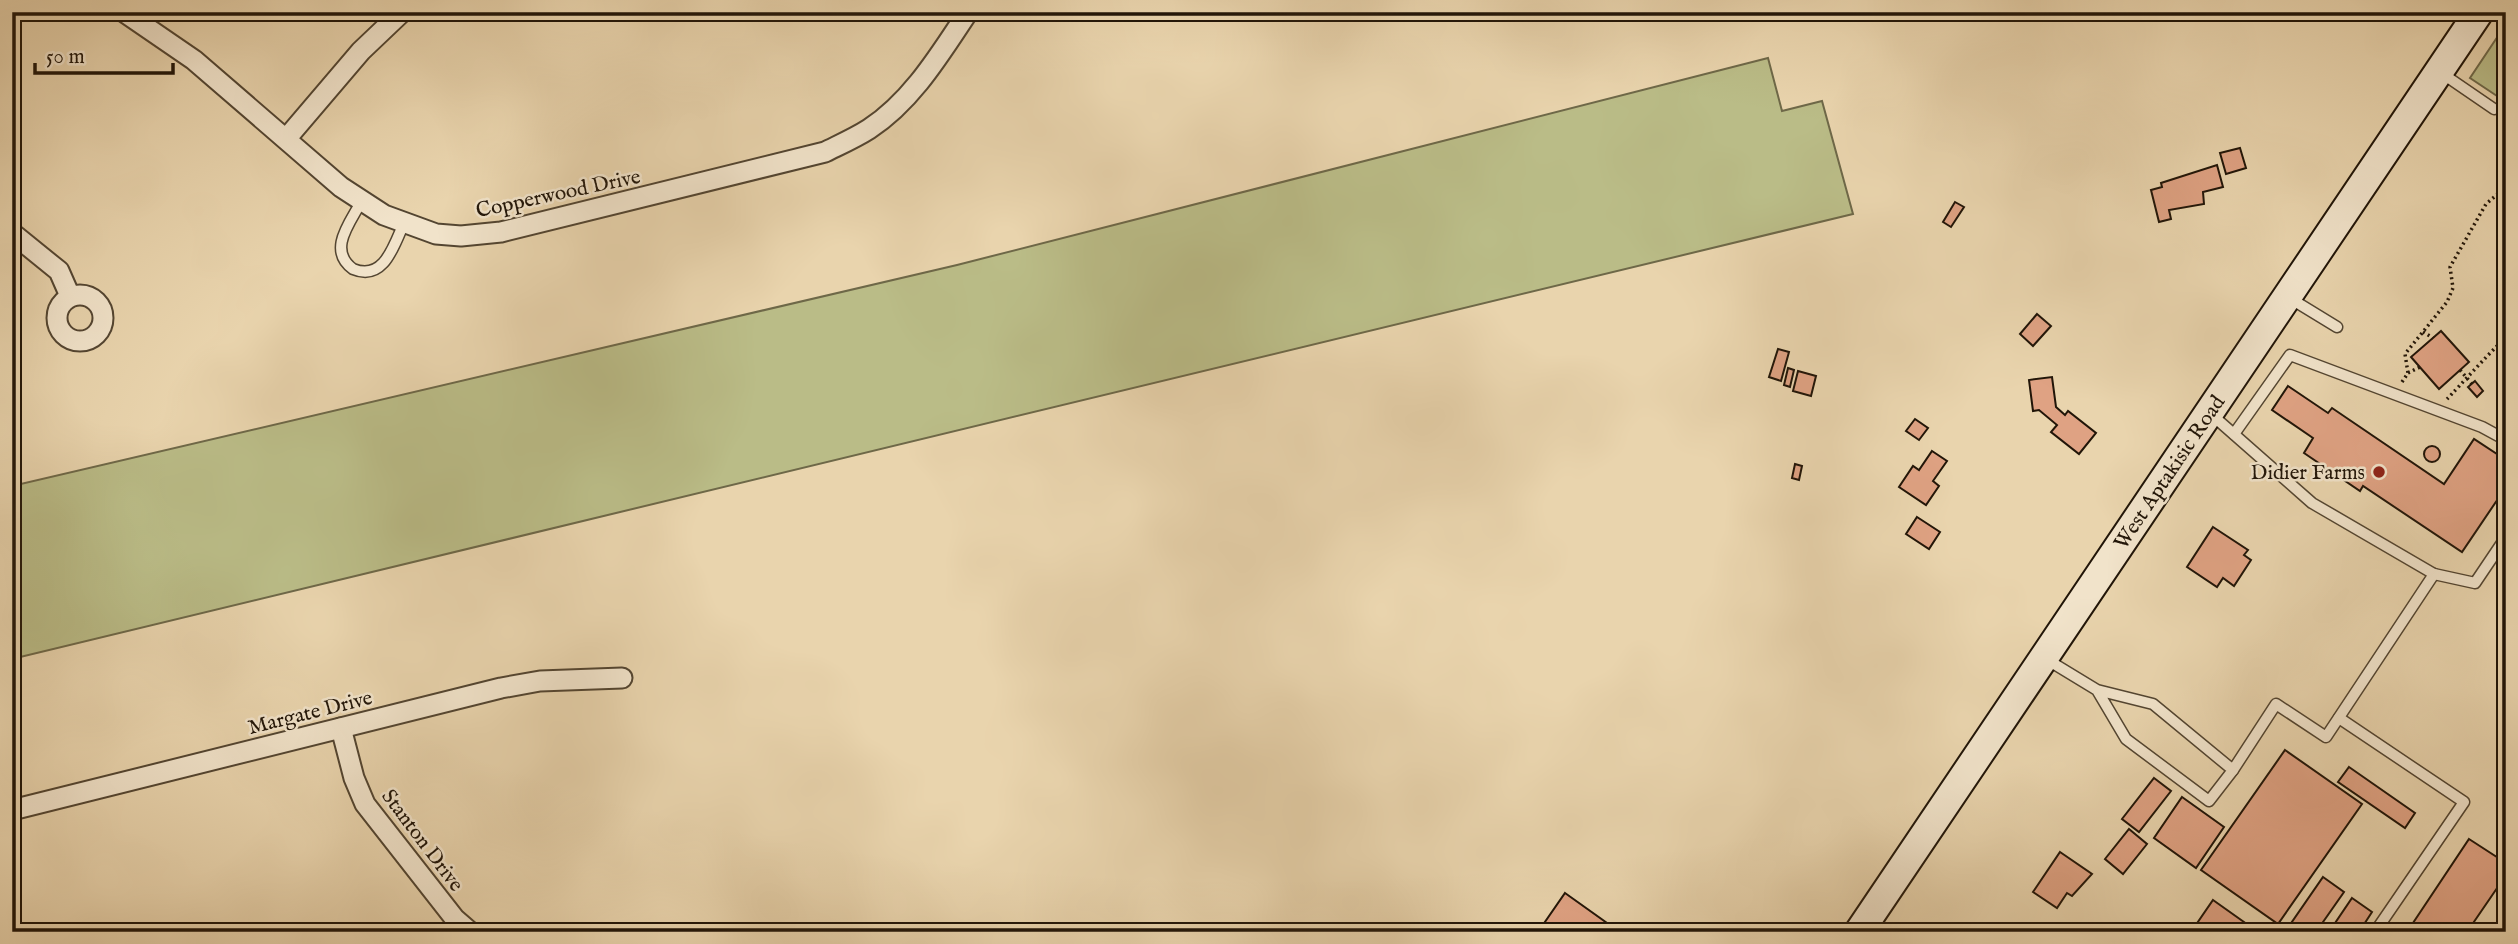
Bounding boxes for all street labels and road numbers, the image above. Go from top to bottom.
street label: Copperwood Drive [474,164,643,225]
street label: West Aptakisic Road [2109,390,2232,555]
street label: Margate Drive [245,685,376,742]
street label: Stanton Drive [375,784,469,898]

